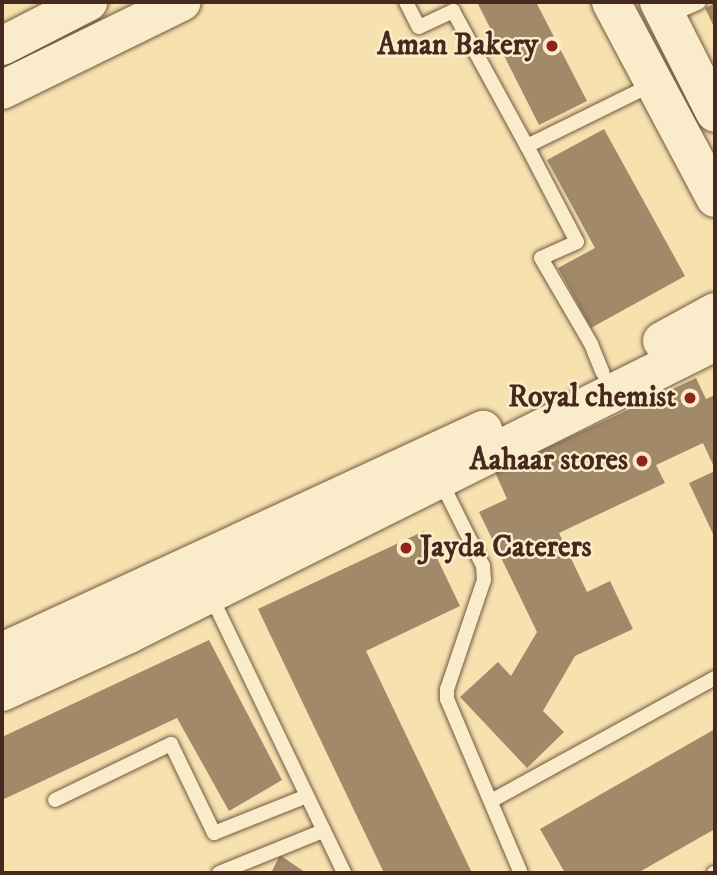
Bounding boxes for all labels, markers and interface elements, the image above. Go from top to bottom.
place label: Aman Bakery [377,28,538,64]
marker: Aman Bakery [544,38,560,54]
place label: Royal chemist [508,380,676,416]
marker: Royal chemist [682,390,698,406]
place label: Aahaar stores [470,443,628,479]
marker: Aahaar stores [634,453,650,469]
place label: Jayda Caterers [420,530,592,566]
marker: Jayda Caterers [398,540,414,556]

